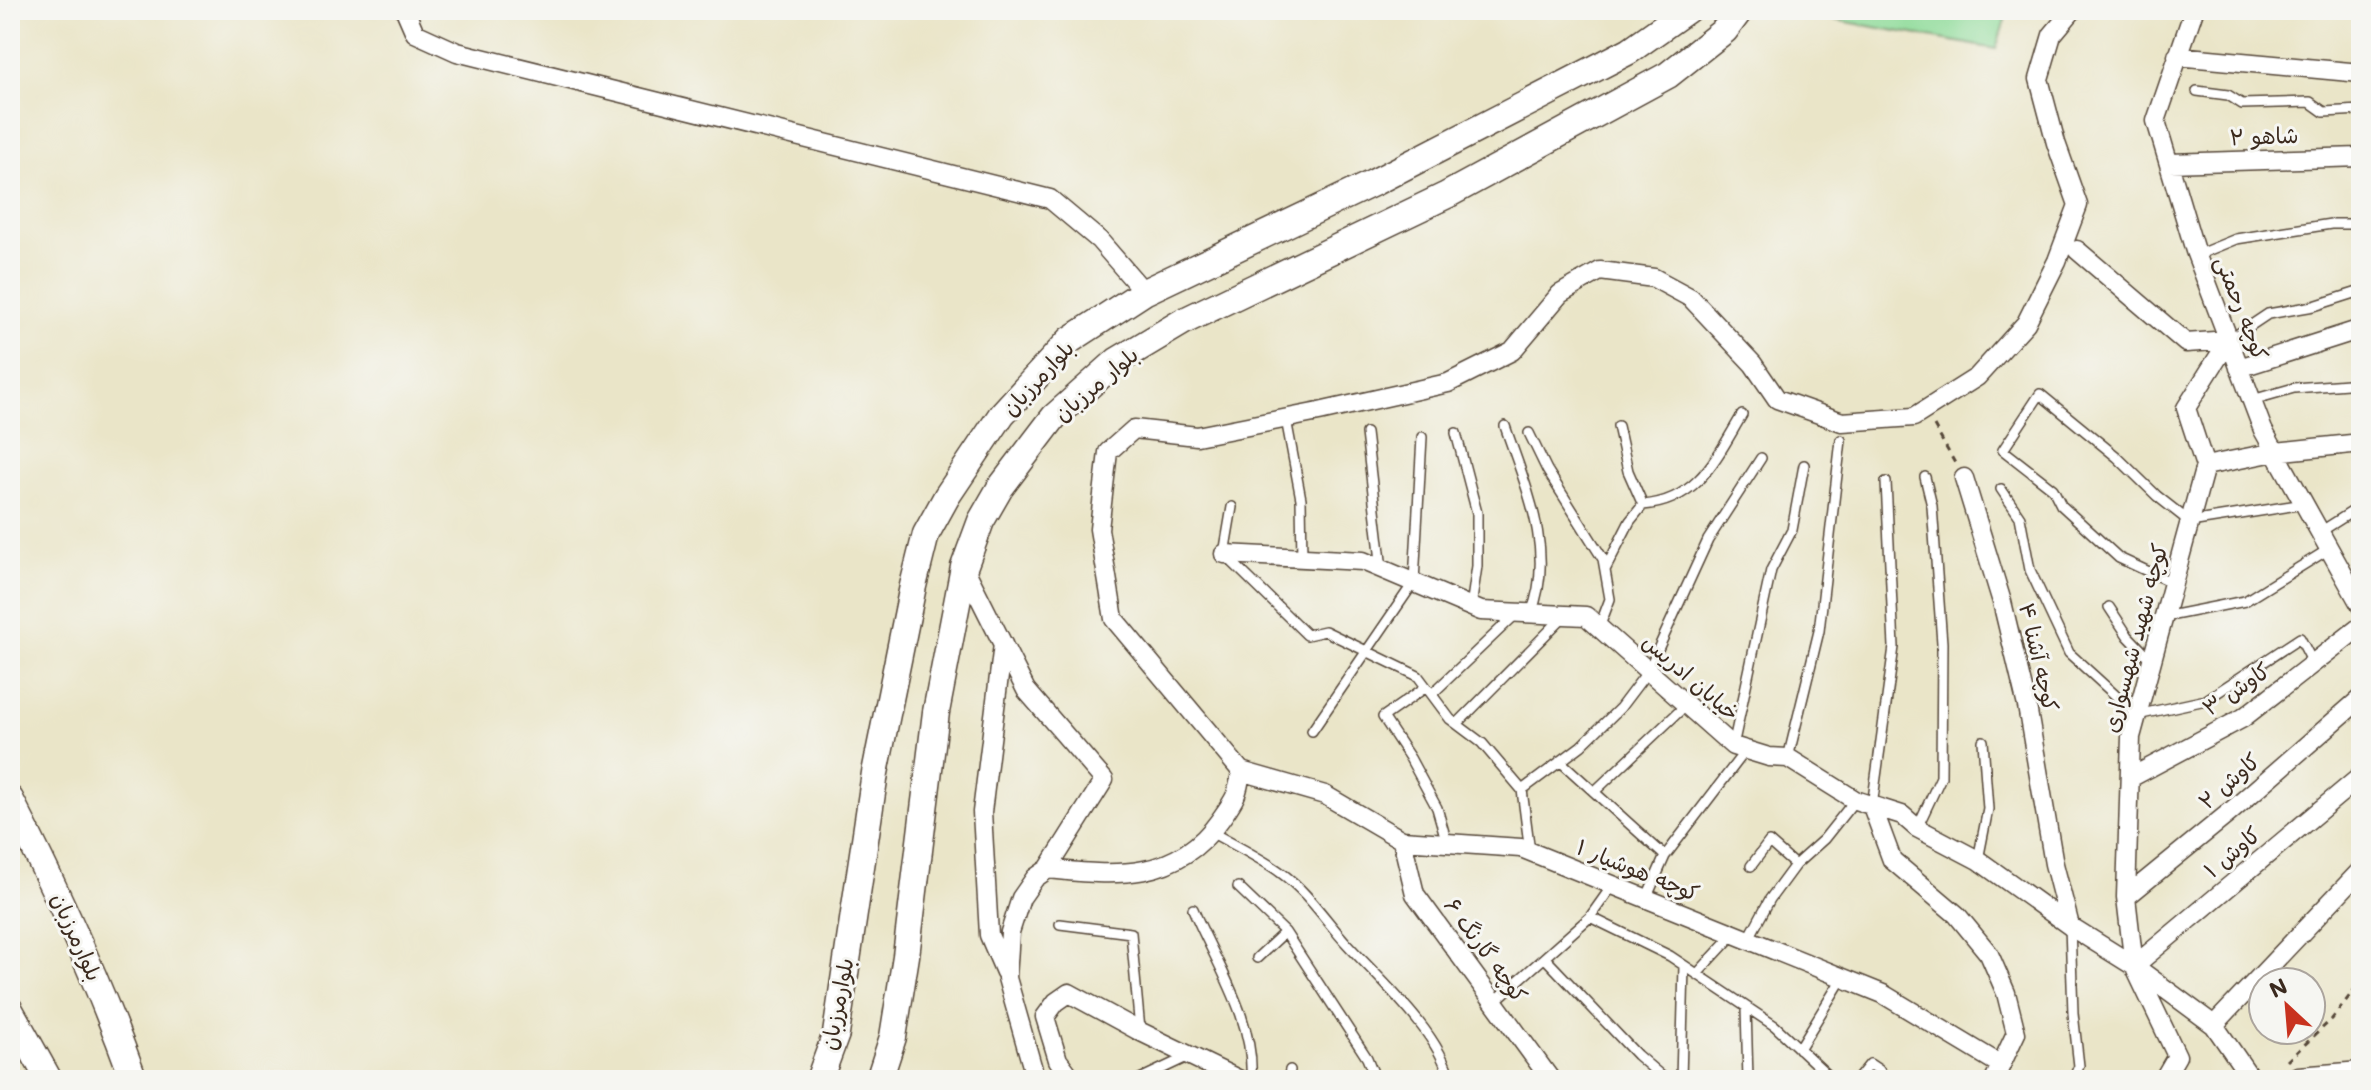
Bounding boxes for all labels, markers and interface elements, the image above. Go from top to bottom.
street label: شاهو ۲ [2229,120,2299,151]
street label: کوچه رحمتی [2208,251,2276,365]
street label: بلوارمرزبان [995,334,1080,422]
street label: بلوار مرزبان [1047,340,1144,427]
street label: کوچه شهید شهسواری [2095,540,2174,736]
street label: کوچه آشنا ۴ [2013,600,2066,714]
street label: خیابان ادریس [1637,627,1746,727]
street label: کاوش ۳ [2196,655,2275,722]
street label: کاوش ۲ [2192,746,2265,815]
street label: کاوش ۱ [2197,820,2266,884]
street label: کوچه هوشیار ۱ [1573,832,1704,907]
street label: بلوارمرزبان [45,888,110,985]
street label: کوچه گارنگ ۶ [1439,891,1534,1008]
street label: بلوارمرزبان [813,955,860,1053]
north arrow [2247,966,2327,1046]
text: N [2264,971,2292,1004]

